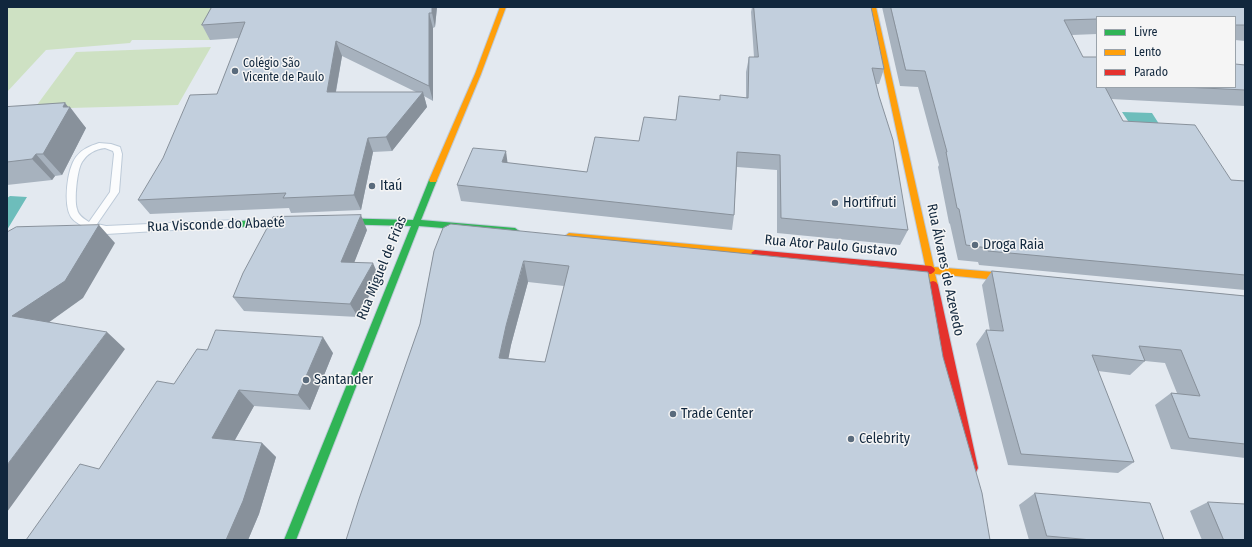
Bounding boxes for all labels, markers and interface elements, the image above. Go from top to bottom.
legend [1096,16,1236,88]
text: Livre [1134,25,1157,39]
text: Lento [1134,45,1161,59]
place label: Colégio São Vicente de Paulo [243,57,324,85]
text: Parado [1134,65,1168,79]
marker: Colégio São Vicente de Paulo [230,66,240,76]
place label: Itaú [380,178,402,194]
marker: Itaú [367,181,377,191]
place label: Hortifruti [843,195,896,211]
marker: Hortifruti [830,198,840,208]
street label: Rua Álvares de Azevedo [923,202,967,338]
street label: Rua Visconde do Abaeté [147,214,285,236]
street label: Rua Miguel de Frias [353,214,411,322]
street label: Rua Ator Paulo Gustavo [764,232,898,260]
place label: Droga Raia [983,237,1044,253]
marker: Droga Raia [970,240,980,250]
place label: Santander [314,372,373,388]
marker: Santander [301,375,311,385]
place label: Trade Center [681,406,753,422]
marker: Trade Center [668,409,678,419]
place label: Celebrity [859,431,910,447]
marker: Celebrity [846,434,856,444]

